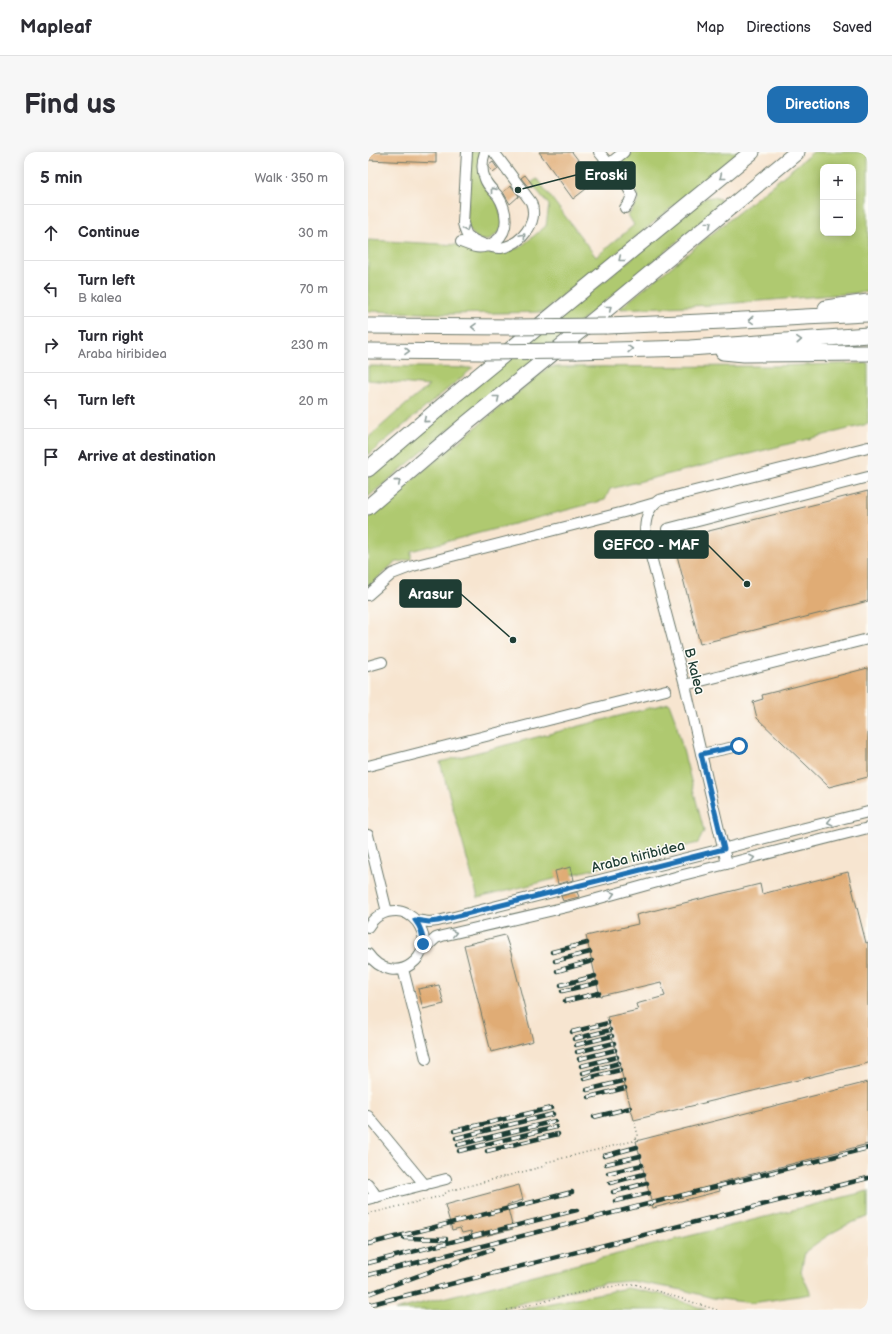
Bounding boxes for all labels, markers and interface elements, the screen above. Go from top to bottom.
text: Mapleaf [20,16,92,39]
text: Map [696,19,724,36]
text: Directions [746,19,811,36]
text: Saved [833,19,872,36]
button: Directions [767,86,868,123]
text: Find us [24,88,116,121]
callout: Eroski [576,162,635,189]
map controls [820,164,856,236]
button: + [820,164,856,200]
text: Eroski [585,166,627,185]
text: 5 min [40,168,83,188]
text: Walk · 350 m [254,170,328,186]
one-way arrow [719,172,726,179]
one-way arrow [490,188,497,195]
button: − [820,200,856,236]
icon: ahead [40,222,62,244]
one-way arrow [704,222,712,229]
text: Continue [78,223,140,242]
text: 30 m [298,225,328,241]
one-way arrow [461,225,469,232]
one-way arrow [518,233,525,240]
one-way arrow [618,255,626,262]
text: Turn left [78,271,135,290]
icon: left [40,278,62,300]
text: 70 m [300,281,328,297]
text: B kalea [78,290,122,306]
one-way arrow [605,305,612,312]
one-way arrow [748,315,754,324]
one-way arrow [471,323,477,331]
text: Turn right [78,327,143,346]
icon: right [40,334,62,356]
one-way arrow [796,335,802,344]
text: 230 m [291,337,328,353]
one-way arrow [627,345,633,353]
text: Araba hiribidea [78,346,167,362]
one-way arrow [404,347,410,356]
icon: left [40,390,62,412]
text: Turn left [78,391,135,410]
text: 20 m [298,393,328,409]
one-way arrow [493,396,500,403]
one-way arrow [424,415,431,422]
icon: arrive [40,446,62,468]
text: Arrive at destination [78,447,216,466]
one-way arrow [393,479,400,486]
callout: GEFCO - MAF [595,531,708,558]
text: GEFCO - MAF [603,536,699,555]
callout: Arasur [400,580,461,607]
text: Arasur [408,585,454,604]
street label: B kalea [681,646,708,696]
route start [730,737,748,755]
one-way arrow [827,817,834,826]
street label: Araba hiribidea [590,837,687,876]
one-way arrow [749,854,755,862]
one-way arrow [609,890,616,899]
one-way arrow [450,929,457,937]
route end [414,935,432,953]

